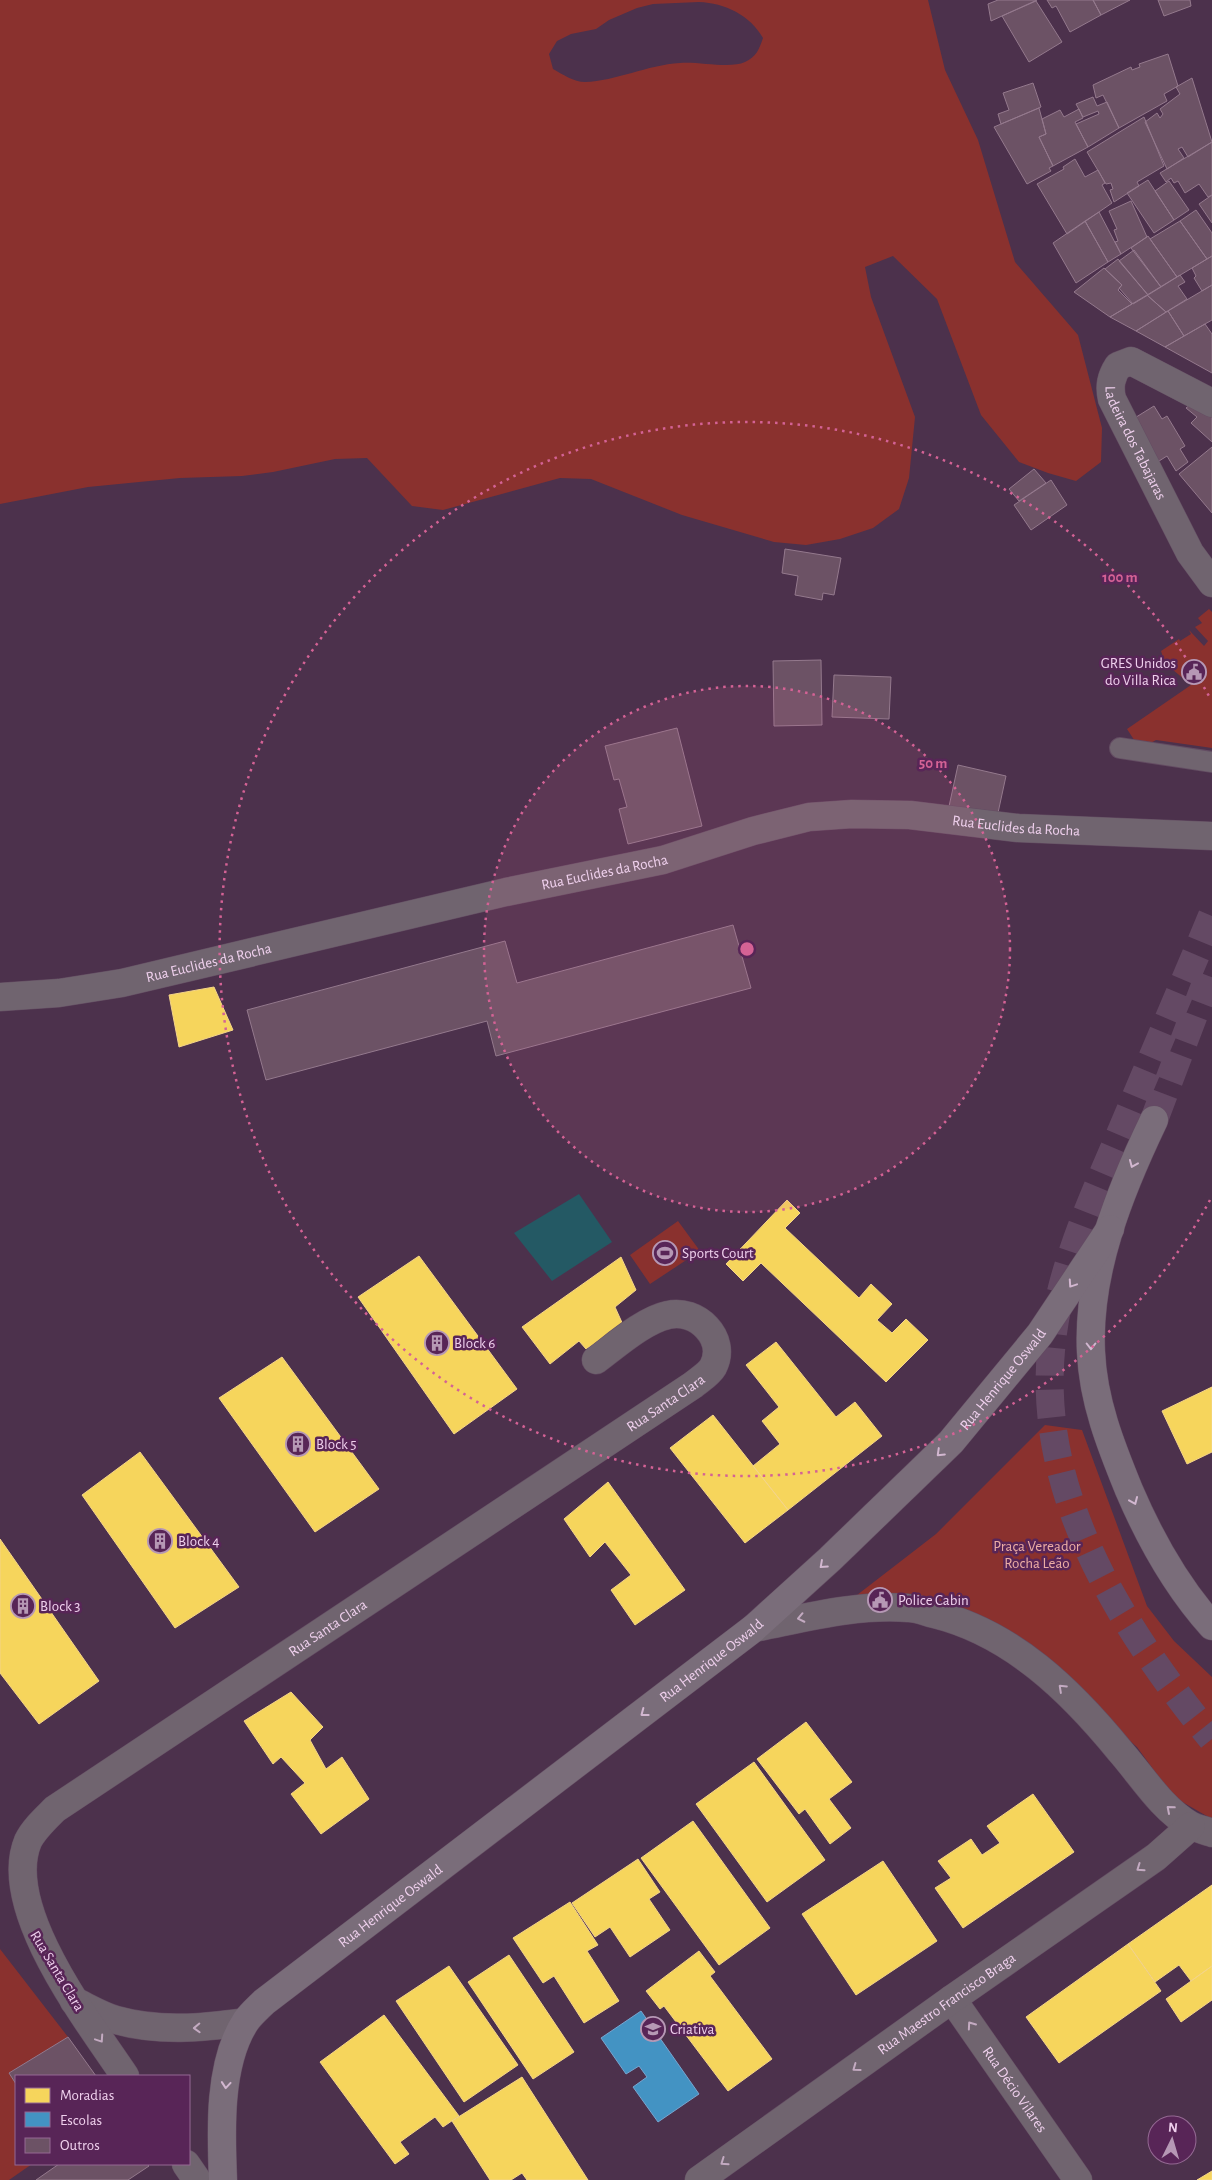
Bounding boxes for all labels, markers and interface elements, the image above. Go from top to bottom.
street label: Ladeira dos Tabajaras [1103,386,1169,502]
text: 100 m [1102,570,1138,585]
place label: GRES Unidos do Villa Rica [1101,656,1176,688]
public building icon: GRES Unidos do Villa Rica [1181,659,1207,685]
text: 50 m [919,756,947,771]
street label: Rua Euclides da Rocha [951,813,1081,838]
street label: Rua Euclides da Rocha [540,851,670,892]
street label: Rua Euclides da Rocha [144,940,273,985]
centre of rings [738,940,756,958]
one-way arrow [1129,1159,1140,1168]
sports icon: Sports Court [652,1240,678,1266]
place label: Sports Court [682,1246,754,1261]
one-way arrow [1069,1279,1079,1288]
street label: Rua Henrique Oswald [957,1326,1049,1433]
building icon: Block 6 [424,1330,450,1356]
place label: Block 6 [454,1336,495,1351]
one-way arrow [1086,1342,1096,1350]
street label: Rua Santa Clara [624,1371,708,1434]
building icon: Block 5 [285,1431,311,1457]
place label: Block 5 [316,1437,357,1452]
one-way arrow [937,1447,946,1456]
one-way arrow [1128,1496,1138,1505]
building icon: Block 4 [147,1528,173,1554]
place label: Block 4 [178,1534,219,1549]
park label: Praça Vereador Rocha Leão [993,1539,1081,1571]
one-way arrow [819,1560,828,1569]
public building icon: Police Cabin [867,1587,893,1613]
building icon: Block 3 [10,1593,36,1619]
place label: Police Cabin [898,1593,969,1608]
street label: Rua Santa Clara [286,1596,370,1659]
place label: Block 3 [40,1599,80,1614]
one-way arrow [796,1613,805,1623]
street label: Rua Henrique Oswald [657,1616,766,1705]
one-way arrow [1059,1685,1068,1694]
one-way arrow [641,1708,650,1716]
one-way arrow [1167,1806,1176,1815]
street label: Rua Henrique Oswald [335,1861,445,1950]
one-way arrow [1137,1862,1146,1871]
street label: Rua Santa Clara [27,1928,87,2014]
street label: Rua Maestro Francisco Braga [875,1950,1018,2057]
school or university icon: Criativa [640,2016,666,2042]
one-way arrow [968,2021,977,2031]
one-way arrow [193,2022,201,2033]
place label: Criativa [670,2022,714,2037]
one-way arrow [94,2033,103,2042]
street label: Rua Décio Vilares [980,2044,1050,2135]
one-way arrow [852,2062,862,2071]
legend [15,2075,190,2165]
one-way arrow [220,2081,231,2089]
text: Moradias [60,2088,114,2103]
text: Escolas [60,2113,102,2128]
north arrow [1147,2115,1197,2165]
text: N [1168,2121,1179,2135]
text: Outros [60,2138,100,2153]
one-way arrow [720,2156,730,2165]

